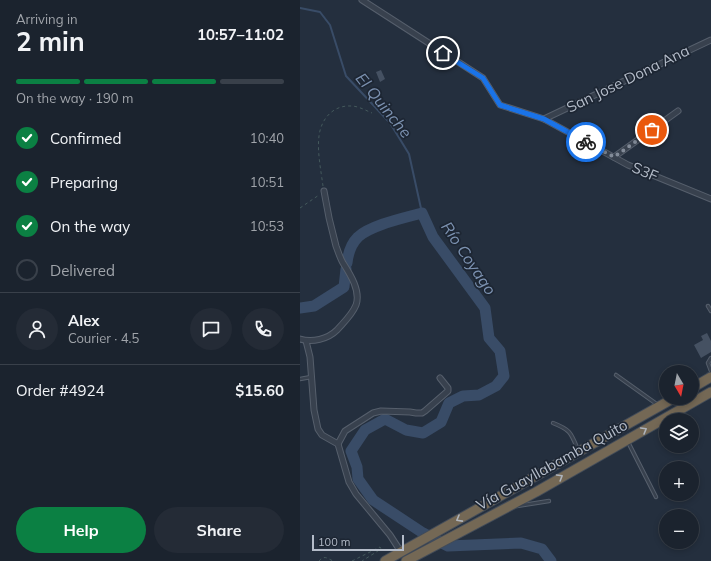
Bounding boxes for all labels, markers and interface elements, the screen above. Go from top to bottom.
text: Arriving in [16,11,78,27]
text: 2 min [16,25,85,58]
text: 10:57–11:02 [197,25,284,44]
pin [426,36,460,70]
street label: San Jose Dona Ana [563,41,692,117]
icon: home [432,42,454,64]
water label: El Quinche [352,68,417,142]
text: On the way · 190 m [16,90,133,106]
pin [635,113,669,147]
icon: bag [641,119,663,141]
courier [566,122,606,162]
icon: check [16,127,38,149]
text: Confirmed [50,129,121,148]
text: 10:40 [250,130,284,146]
icon: bike [575,131,597,153]
street label: S3F [629,158,661,186]
icon: check [16,171,38,193]
text: Preparing [50,173,118,192]
text: 10:51 [250,174,284,190]
icon: check [16,215,38,237]
text: On the way [50,217,130,236]
water label: Río Coyago [437,217,501,299]
text: 10:53 [250,218,284,234]
text: Delivered [50,261,115,280]
button: person [16,308,58,350]
button: chat [190,308,232,350]
button: phone [242,308,284,350]
text: Alex [68,311,100,330]
text: Courier · 4.5 [68,330,139,346]
north arrow [659,365,699,405]
map controls [659,365,699,549]
text: Order #4924 [16,381,104,400]
text: $15.60 [235,381,284,400]
button: layers [659,413,699,453]
street label: Vía Guayllabamba Quito [473,415,631,514]
one-way arrow [640,428,647,435]
button: + [659,461,699,501]
one-way arrow [556,474,563,482]
button: Help [16,507,146,553]
button: Share [154,507,284,553]
button: − [659,509,699,549]
one-way arrow [456,514,463,521]
scale bar [312,533,404,552]
text: 100 m [318,535,350,549]

